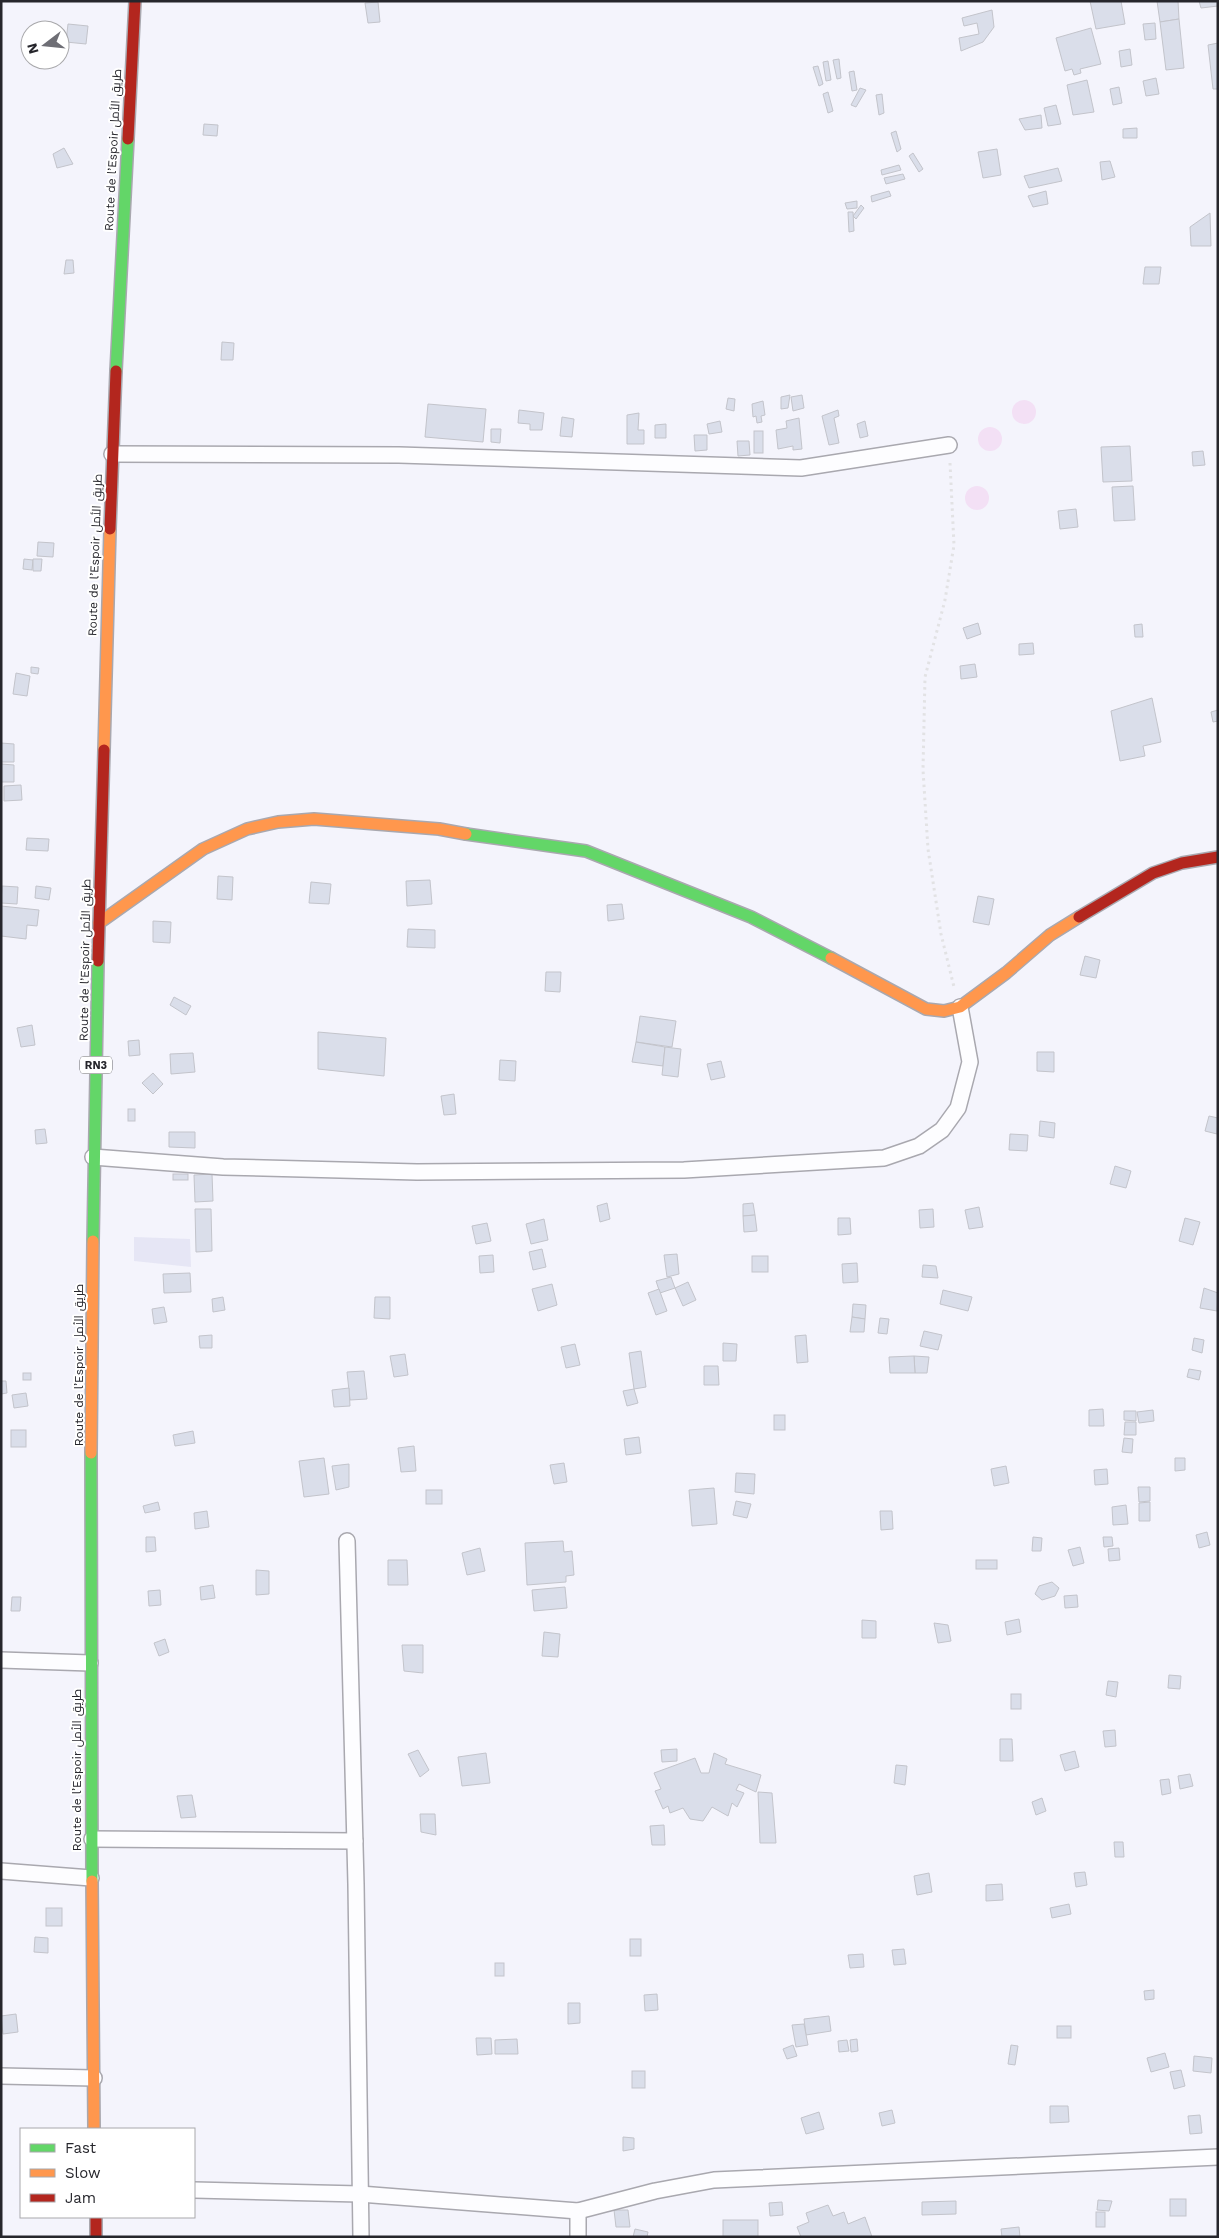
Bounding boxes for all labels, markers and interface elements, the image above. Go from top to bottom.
north arrow [20,20,70,70]
text: N [23,41,42,56]
street label: Route de l’Espoir طريق الأمل [102,68,124,231]
street label: Route de l’Espoir طريق الأمل [85,473,105,636]
street label: Route de l’Espoir طريق الأمل [77,879,93,1041]
road number: RN3 [80,1056,112,1074]
street label: Route de l’Espoir طريق الأمل [72,1284,86,1446]
street label: Route de l’Espoir طريق الأمل [70,1689,84,1851]
legend [20,2128,195,2218]
text: Fast [65,2139,97,2157]
text: Slow [65,2164,101,2182]
text: Jam [65,2189,96,2207]

